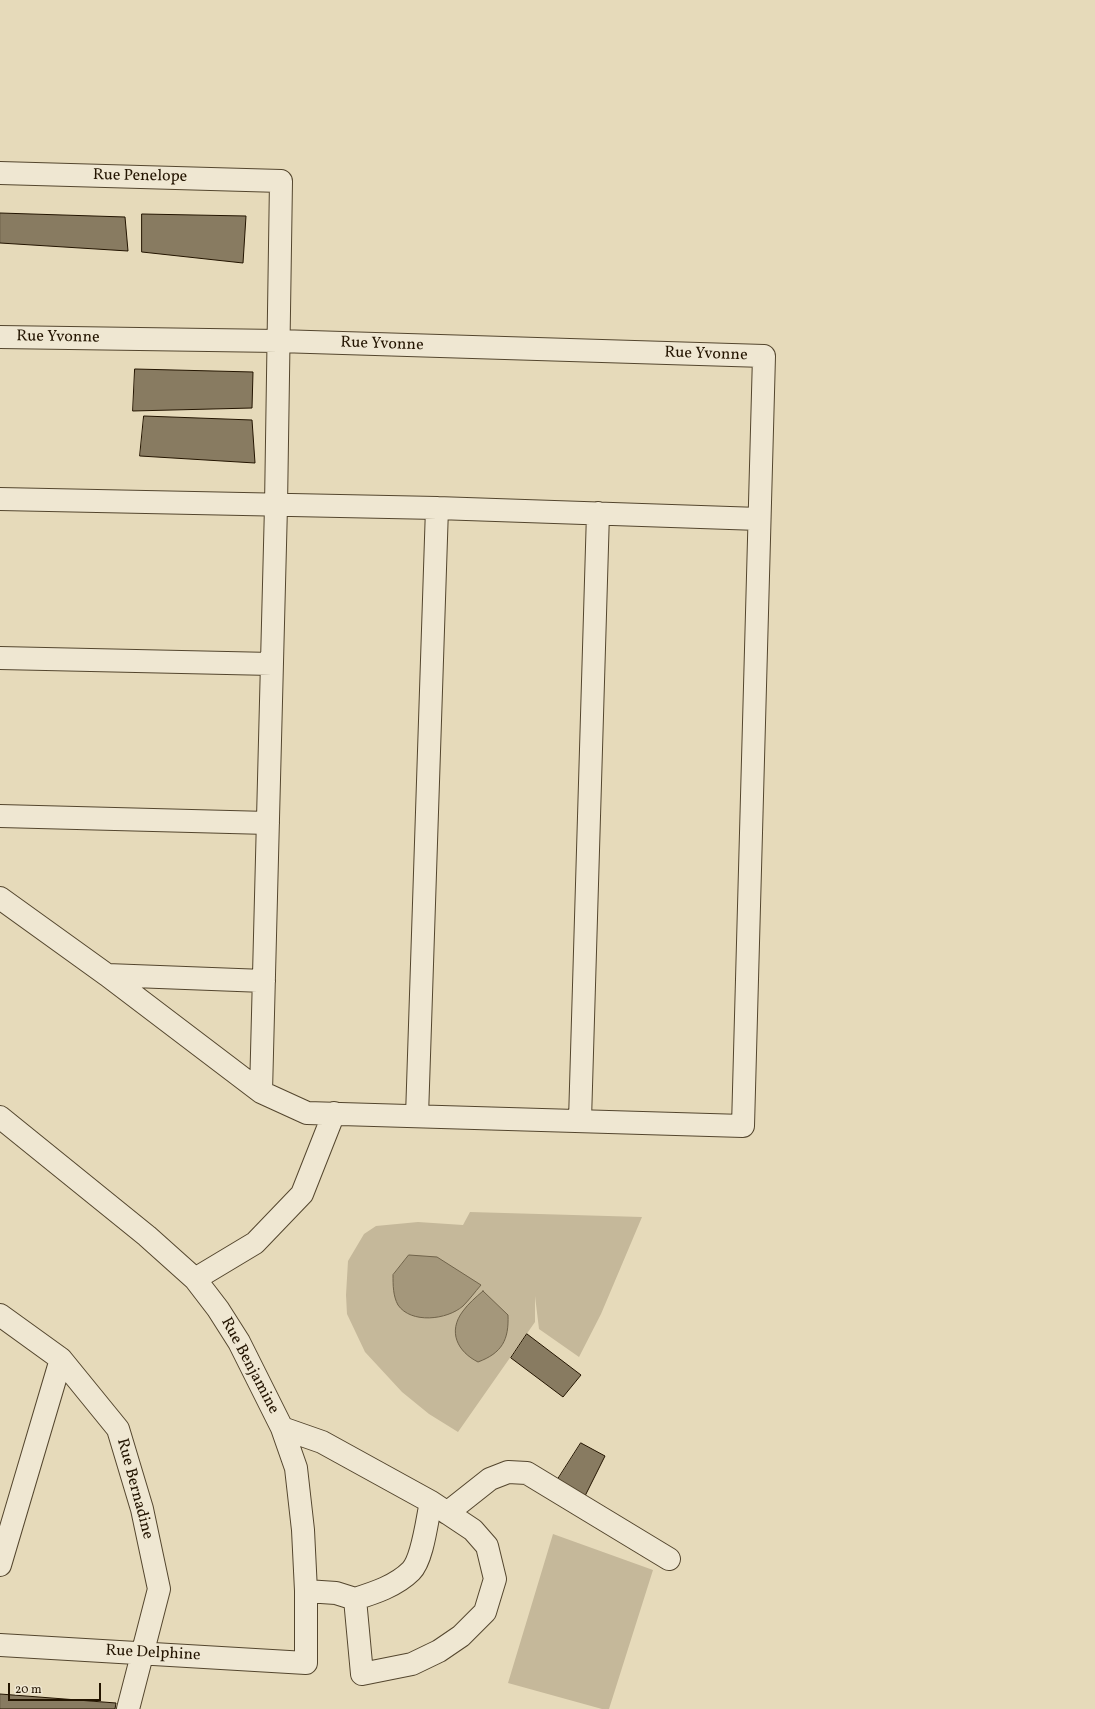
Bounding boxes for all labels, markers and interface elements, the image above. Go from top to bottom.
street label: Rue Penelope [93,167,187,187]
street label: Rue Yvonne [16,328,100,348]
street label: Rue Yvonne [340,334,424,356]
street label: Rue Yvonne [664,344,748,366]
street label: Rue Benjamine [216,1314,282,1418]
street label: Rue Bernadine [111,1437,157,1541]
street label: Rue Delphine [105,1642,201,1666]
scale bar [10,1675,103,1701]
text: 20 m [15,1682,42,1698]

